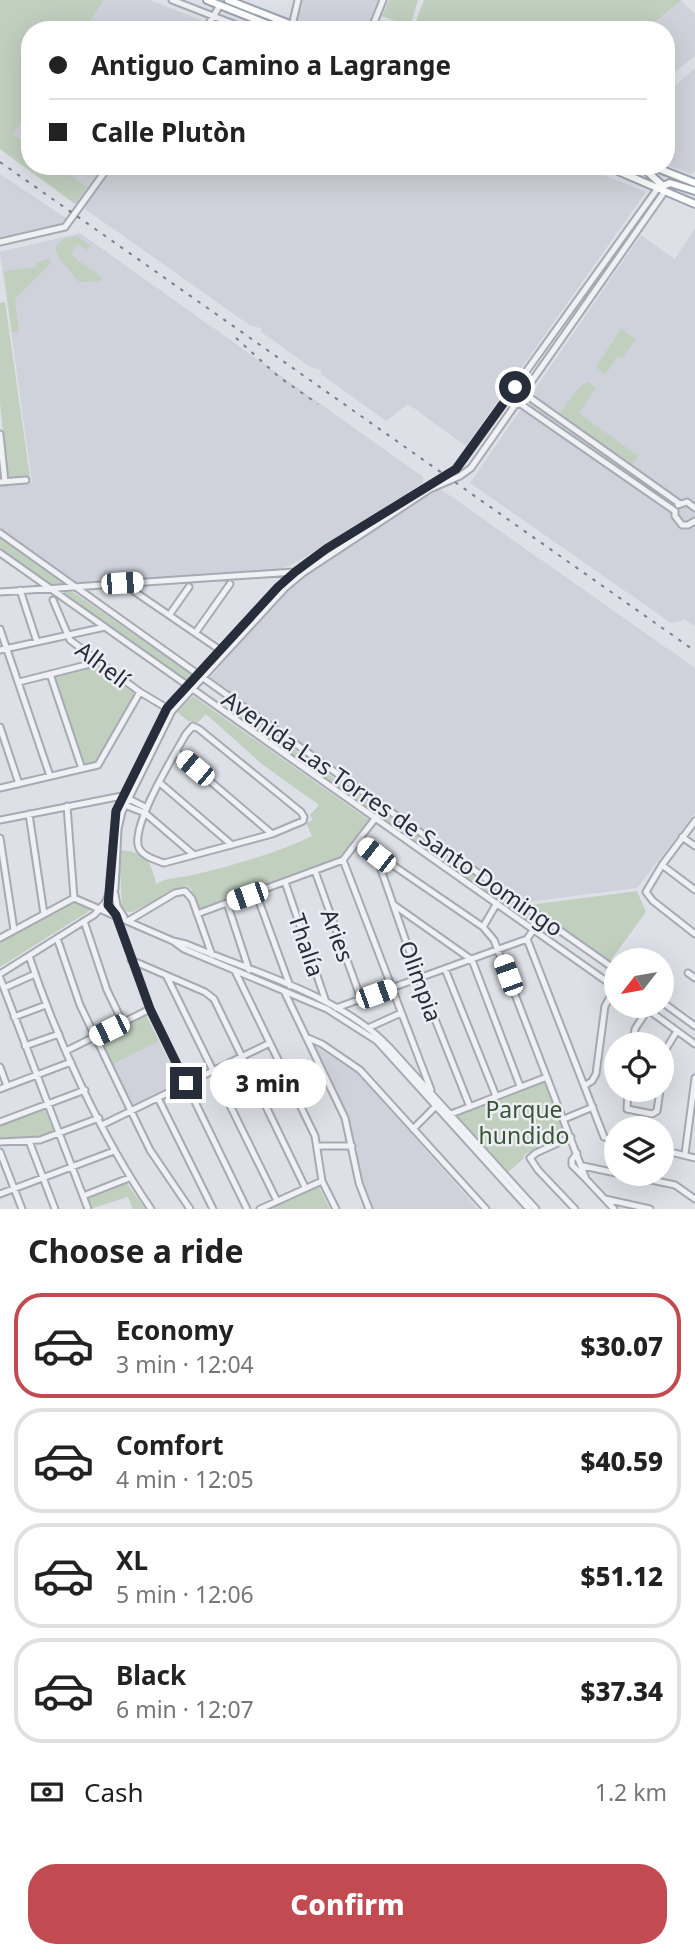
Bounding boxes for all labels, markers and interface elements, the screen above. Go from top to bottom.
text: Antiguo Camino a Lagrange [91,47,451,83]
text: Calle Plutòn [91,114,246,150]
route start [499,371,531,403]
car [101,571,144,595]
street label: Alhelí [70,633,137,695]
street label: Avenida Las Torres de Santo Domingo [216,682,570,944]
car [173,746,218,790]
car [353,834,400,876]
car [224,879,271,913]
street label: Aries [314,904,362,966]
street label: Thalía [281,909,333,981]
street label: Olimpia [392,936,450,1026]
north arrow [604,948,674,1018]
map controls [604,948,674,1186]
car [491,952,526,998]
car [353,977,400,1011]
car [86,1011,133,1049]
button: locate [604,1032,674,1102]
callout: 3 min [210,1058,326,1108]
route end [170,1067,202,1099]
text: 3 min [236,1067,300,1099]
park label: Parque hundido [479,1093,569,1151]
button: layers [604,1116,674,1186]
text: Choose a ride [28,1229,244,1272]
text: Economy [116,1312,234,1348]
icon: car [32,1314,95,1377]
text: $30.07 [581,1328,663,1364]
text: 3 min · 12:04 [116,1348,254,1380]
text: Comfort [116,1427,224,1463]
icon: car [32,1429,95,1492]
text: $40.59 [581,1443,663,1479]
text: 4 min · 12:05 [116,1463,254,1495]
text: XL [116,1542,148,1578]
icon: car [32,1544,95,1607]
text: $51.12 [581,1558,663,1594]
text: 5 min · 12:06 [116,1578,254,1610]
text: Black [116,1657,186,1693]
icon: car [32,1659,95,1722]
text: $37.34 [581,1673,663,1709]
text: 6 min · 12:07 [116,1693,254,1725]
icon: cash [28,1773,66,1811]
text: Cash [84,1774,144,1810]
text: 1.2 km [595,1776,667,1808]
button: Confirm [28,1864,667,1944]

